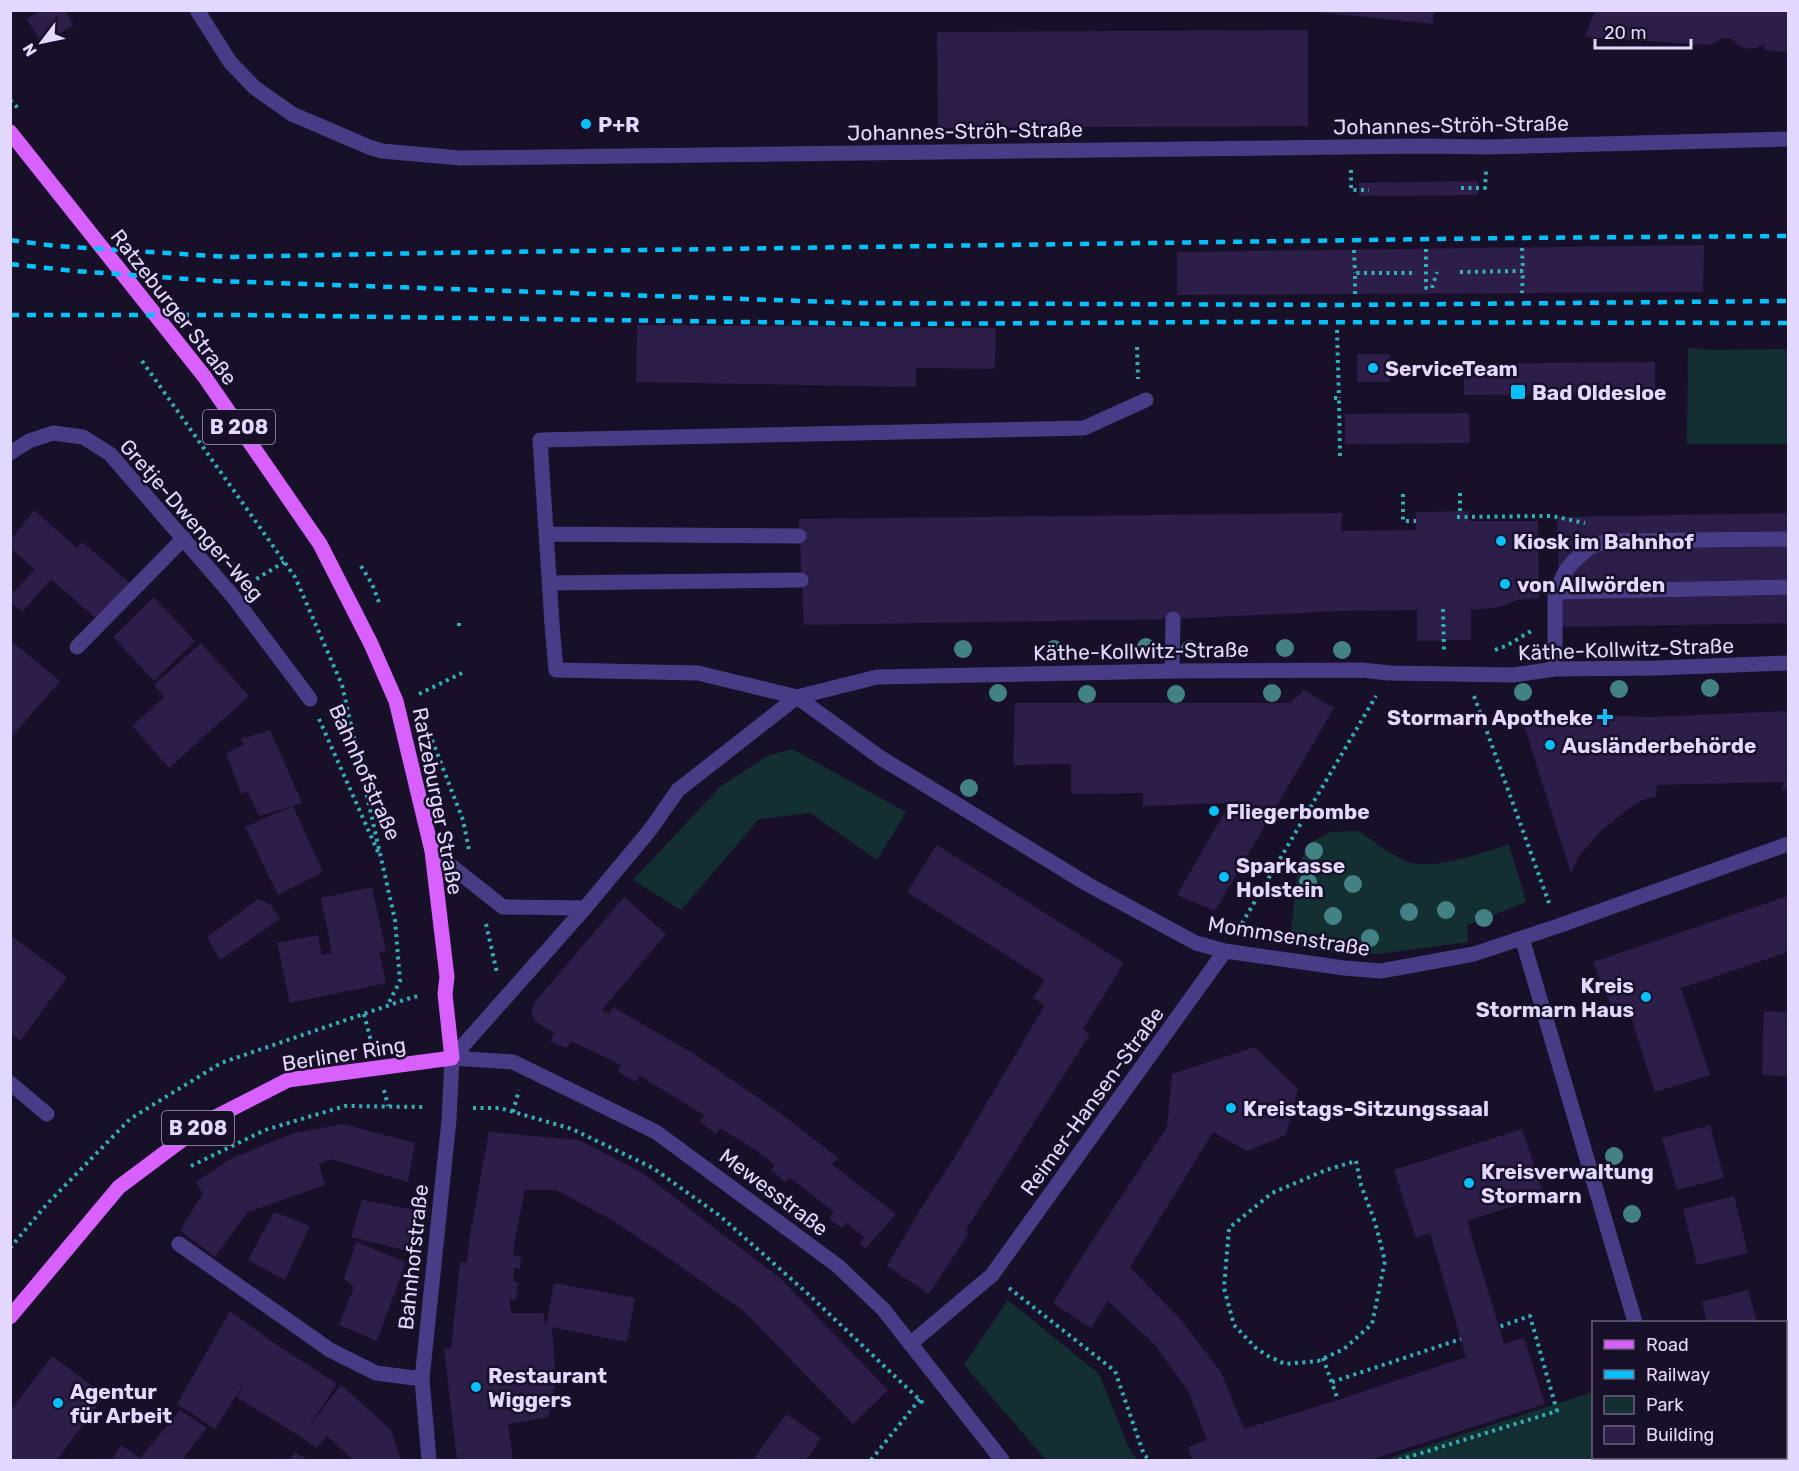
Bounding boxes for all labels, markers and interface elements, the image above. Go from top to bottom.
north arrow [12,12,72,72]
scale bar [1595,12,1691,50]
text: 20 m [1604,22,1646,44]
text: N [19,40,41,60]
street label: Johannes-Ströh-Straße [1333,110,1569,140]
place label: P+R [598,112,639,137]
street label: Johannes-Ströh-Straße [847,116,1083,146]
marker: P+R [579,117,593,131]
street label: Ratzeburger Straße [106,224,242,390]
place label: ServiceTeam [1385,356,1518,381]
marker: ServiceTeam [1366,361,1380,375]
place label: Bad Oldesloe [1532,380,1667,405]
marker: Bad Oldesloe [1509,383,1527,401]
road number: B 208 [203,410,275,444]
street label: Gretje-Dwenger-Weg [115,434,269,606]
place label: Kiosk im Bahnhof [1513,529,1694,554]
marker: Kiosk im Bahnhof [1494,534,1508,548]
place label: von Allwörden [1517,572,1665,597]
marker: von Allwörden [1498,577,1512,591]
street label: Käthe-Kollwitz-Straße [1518,633,1734,665]
street label: Käthe-Kollwitz-Straße [1033,637,1249,665]
street label: Bahnhofstraße [324,700,406,844]
street label: Ratzeburger Straße [408,705,468,897]
place label: Stormarn Apotheke [1387,705,1593,730]
marker: Stormarn Apotheke [1598,710,1612,724]
place label: Ausländerbehörde [1562,733,1757,758]
marker: Ausländerbehörde [1543,738,1557,752]
place label: Fliegerbombe [1226,799,1370,824]
marker: Fliegerbombe [1207,804,1221,818]
place label: Sparkasse Holstein [1236,853,1345,902]
marker: Sparkasse Holstein [1217,870,1231,884]
street label: Mommsenstraße [1206,911,1372,961]
place label: Kreis Stormarn Haus [1476,973,1634,1022]
marker: Kreis Stormarn Haus [1639,990,1653,1004]
street label: Reimer-Hansen-Straße [1015,1002,1169,1200]
street label: Berliner Ring [280,1032,408,1076]
place label: Kreistags-Sitzungssaal [1243,1096,1489,1121]
marker: Kreistags-Sitzungssaal [1224,1101,1238,1115]
road number: B 208 [162,1111,234,1145]
street label: Mewesstraße [715,1143,833,1241]
place label: Kreisverwaltung Stormarn [1481,1159,1654,1208]
marker: Kreisverwaltung Stormarn [1462,1176,1476,1190]
street label: Bahnhofstraße [393,1183,433,1331]
legend [1592,1321,1787,1459]
text: Road [1646,1334,1689,1356]
place label: Restaurant Wiggers [488,1363,607,1412]
text: Railway [1646,1364,1710,1386]
place label: Agentur für Arbeit [70,1379,172,1428]
marker: Restaurant Wiggers [469,1380,483,1394]
text: Park [1646,1394,1684,1416]
marker: Agentur für Arbeit [51,1396,65,1410]
text: Building [1646,1424,1714,1446]

